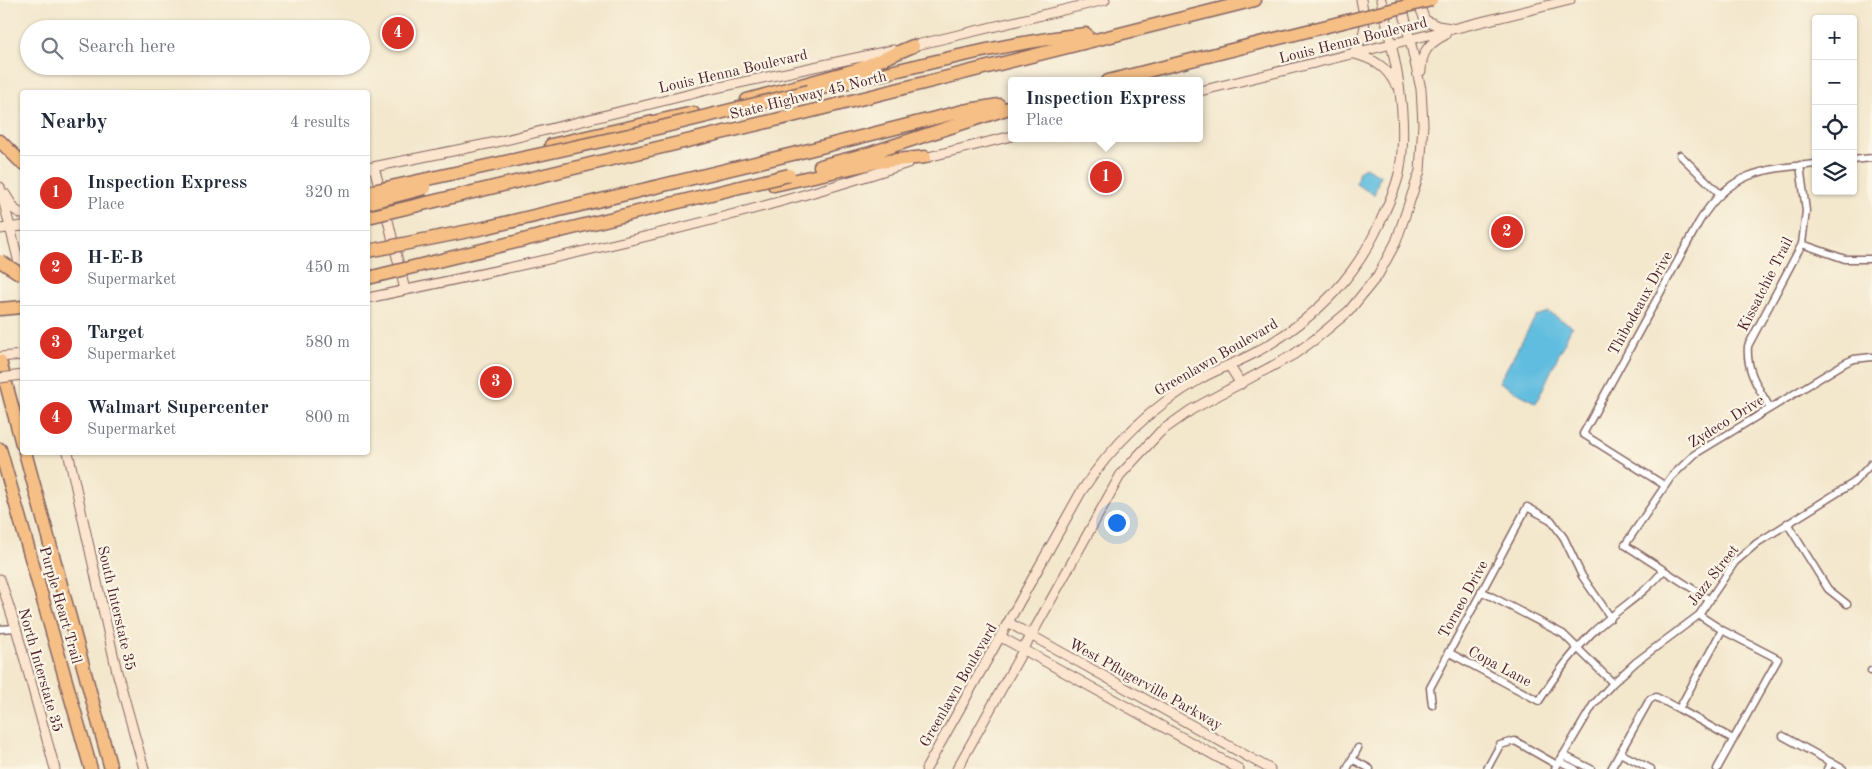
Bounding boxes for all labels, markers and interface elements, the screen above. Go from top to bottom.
pin: 4 [382,14,414,52]
map controls [1812,15,1857,195]
button: + [1812,15,1857,60]
street label: Louis Henna Boulevard [1278,16,1429,67]
search box [20,20,370,75]
icon: search [38,34,66,62]
text: Search here [78,38,175,57]
street label: Louis Henna Boulevard [657,48,809,97]
button: − [1812,60,1857,105]
street label: State Highway 45 North [728,70,888,123]
popup [1008,77,1203,142]
text: Inspection Express [1025,90,1186,109]
button: locate [1812,105,1857,150]
text: Nearby [40,112,108,133]
text: Place [1025,113,1063,129]
text: 4 results [290,115,350,131]
button: layers [1812,150,1857,195]
pin: 1 [1090,158,1122,196]
text: Inspection Express [87,174,247,193]
text: 1 [51,185,61,201]
text: 320 m [305,185,350,201]
text: Place [87,197,124,213]
pin: 2 [1491,213,1523,251]
street label: Kissatchie Trail [1736,235,1796,334]
text: H-E-B [87,249,143,268]
street label: Thibodeaux Drive [1607,249,1676,358]
text: 2 [51,260,61,276]
text: 450 m [305,260,350,276]
text: Supermarket [87,272,176,288]
street label: Greenlawn Boulevard [1153,317,1281,400]
text: Target [87,324,144,343]
text: 3 [51,335,61,351]
text: 580 m [305,335,350,351]
text: Supermarket [87,347,176,363]
pin: 3 [480,363,512,401]
street label: Zydeco Drive [1686,393,1767,451]
text: Walmart Supercenter [87,399,269,418]
text: 4 [51,410,61,426]
text: 800 m [305,410,350,426]
text: Supermarket [87,422,176,438]
your location [1104,510,1130,536]
street label: Jazz Street [1686,543,1742,609]
street label: South Interstate 35 [94,544,137,672]
street label: Purple Heart Trail [36,545,83,666]
street label: Torneo Drive [1437,558,1492,641]
street label: North Interstate 35 [15,607,64,734]
street label: Greenlawn Boulevard [918,621,1001,750]
street label: West Pflugerville Parkway [1066,637,1225,734]
street label: Copa Lane [1465,644,1534,690]

